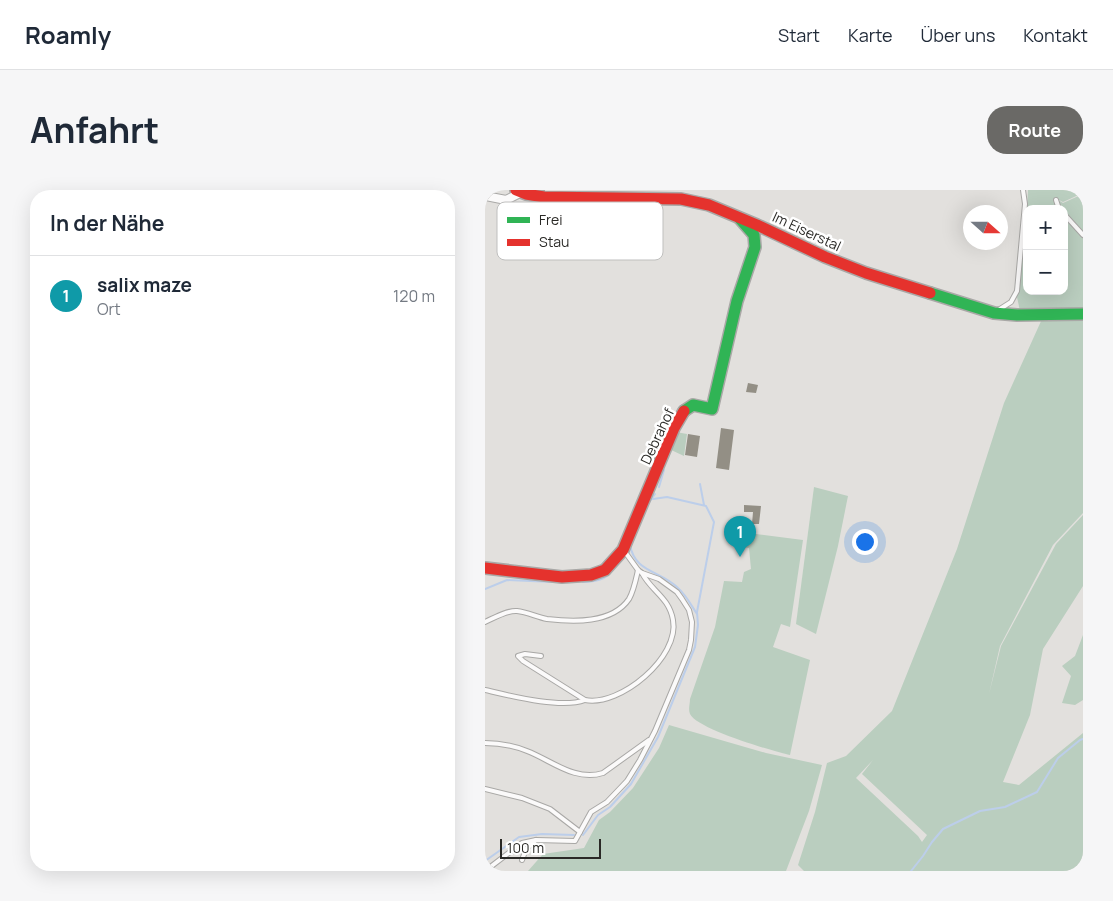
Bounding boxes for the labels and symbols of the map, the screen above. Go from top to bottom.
legend [497,202,663,260]
north arrow [963,205,1008,250]
street label: Im Eiserstal [770,207,844,255]
text: Frei [539,210,562,229]
text: Stau [539,232,569,251]
street label: Debrahof [636,405,678,467]
pin: 1 [724,516,756,557]
your location [852,529,878,555]
scale bar [500,836,601,859]

